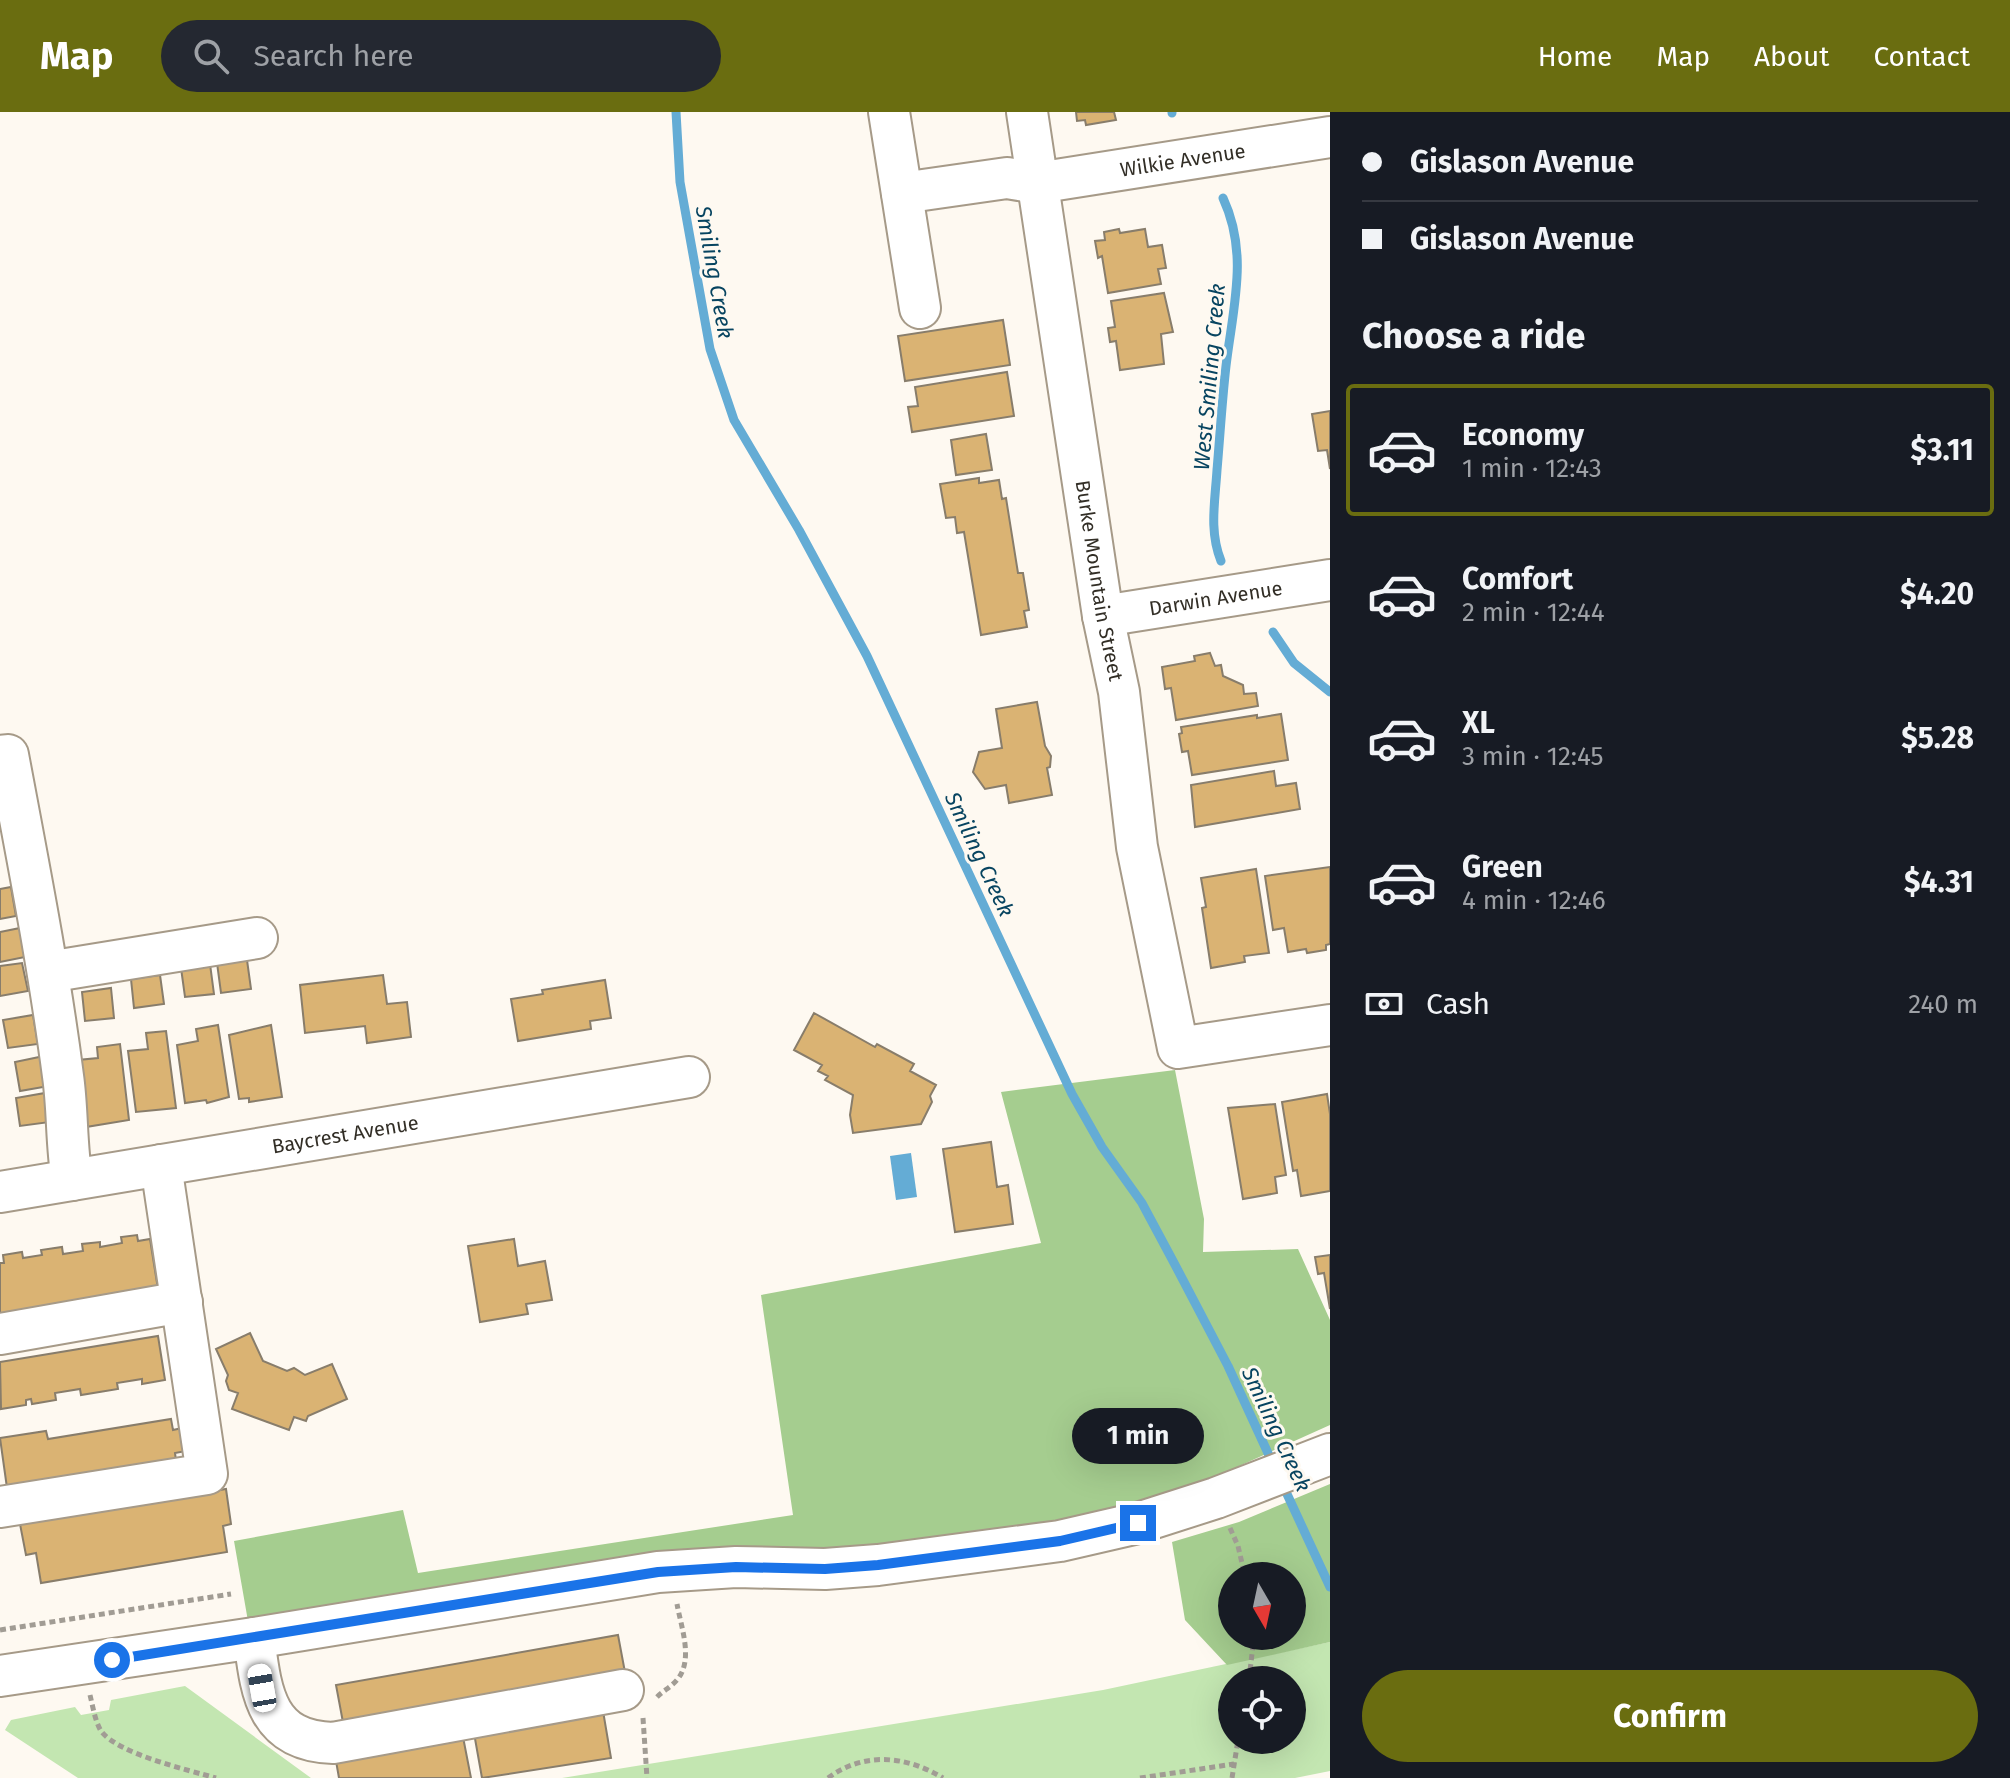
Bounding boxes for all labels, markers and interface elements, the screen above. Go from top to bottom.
search box [161,20,721,92]
text: Map [40,33,113,79]
icon: search [189,34,233,78]
text: Search here [253,38,414,74]
text: Home [1538,40,1612,73]
text: Map [1656,40,1710,73]
text: About [1754,40,1829,73]
text: Contact [1873,40,1970,73]
street label: Wilkie Avenue [1118,138,1247,182]
text: Gislason Avenue [1410,144,1634,180]
water label: Smiling Creek [689,202,739,341]
text: Gislason Avenue [1410,221,1634,257]
water label: West Smiling Creek [1188,283,1231,472]
text: Choose a ride [1362,314,1585,358]
icon: car [1366,414,1438,486]
text: Economy [1462,417,1584,453]
text: $3.11 [1910,432,1974,468]
text: 1 min · 12:43 [1462,453,1602,484]
street label: Burke Mountain Street [1071,478,1129,684]
icon: car [1366,558,1438,630]
text: Comfort [1462,561,1573,597]
street label: Darwin Avenue [1147,576,1284,621]
text: $4.20 [1900,576,1974,612]
text: 2 min · 12:44 [1462,597,1605,628]
icon: car [1366,702,1438,774]
text: XL [1462,705,1495,741]
text: $5.28 [1901,720,1974,756]
text: 3 min · 12:45 [1462,741,1604,772]
water label: Smiling Creek [938,787,1020,921]
icon: car [1366,846,1438,918]
text: Green [1462,849,1543,885]
text: $4.31 [1904,864,1974,900]
text: 4 min · 12:46 [1462,885,1606,916]
icon: cash [1362,982,1406,1026]
text: Cash [1426,986,1490,1022]
text: 240 m [1908,989,1978,1020]
street label: Baycrest Avenue [270,1110,420,1158]
water label: Smiling Creek [1235,1362,1317,1496]
callout: 1 min [1072,1407,1204,1463]
text: 1 min [1107,1420,1169,1451]
route end [1120,1505,1156,1541]
north arrow [1218,1562,1306,1650]
map controls [1218,1562,1306,1754]
route start [94,1642,130,1678]
car [246,1662,278,1714]
button: locate [1218,1666,1306,1754]
button: Confirm [1362,1670,1978,1762]

